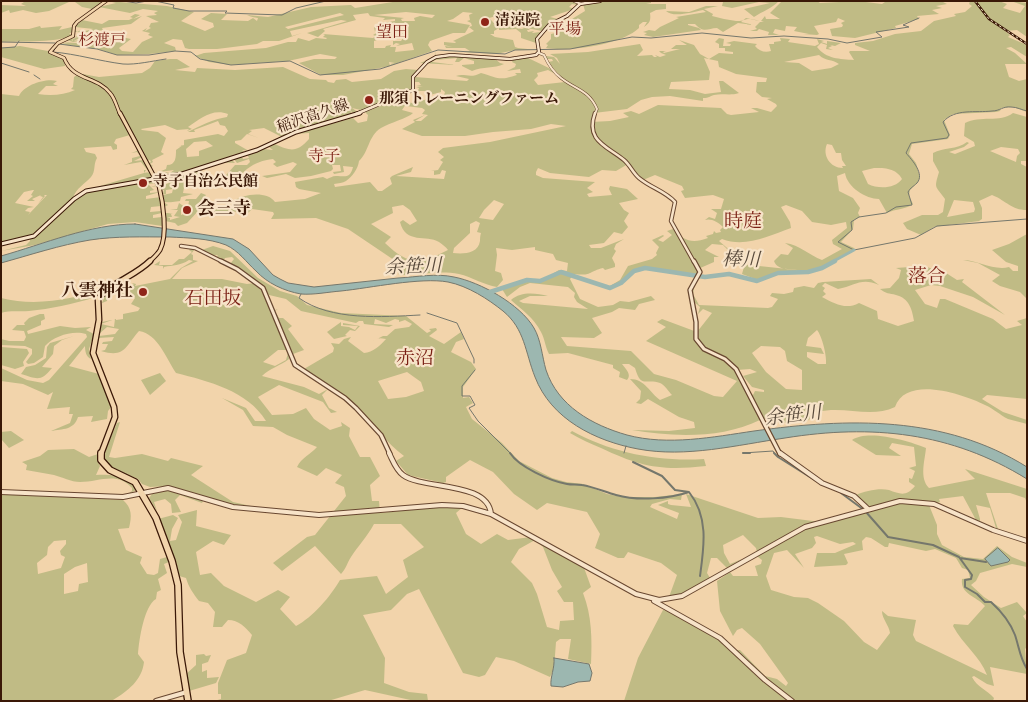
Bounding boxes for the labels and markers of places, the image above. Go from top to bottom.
place label: 清涼院 [495,13,540,31]
marker: 清涼院 [479,16,491,28]
place label: 那須トレーニングファーム [379,91,559,109]
marker: 那須トレーニングファーム [363,94,375,106]
place label: 寺子自治公民館 [153,174,258,192]
marker: 寺子自治公民館 [137,177,149,189]
place label: 会三寺 [197,199,251,221]
marker: 会三寺 [181,204,193,216]
place label: 八雲神社 [61,281,133,303]
marker: 八雲神社 [137,286,149,298]

